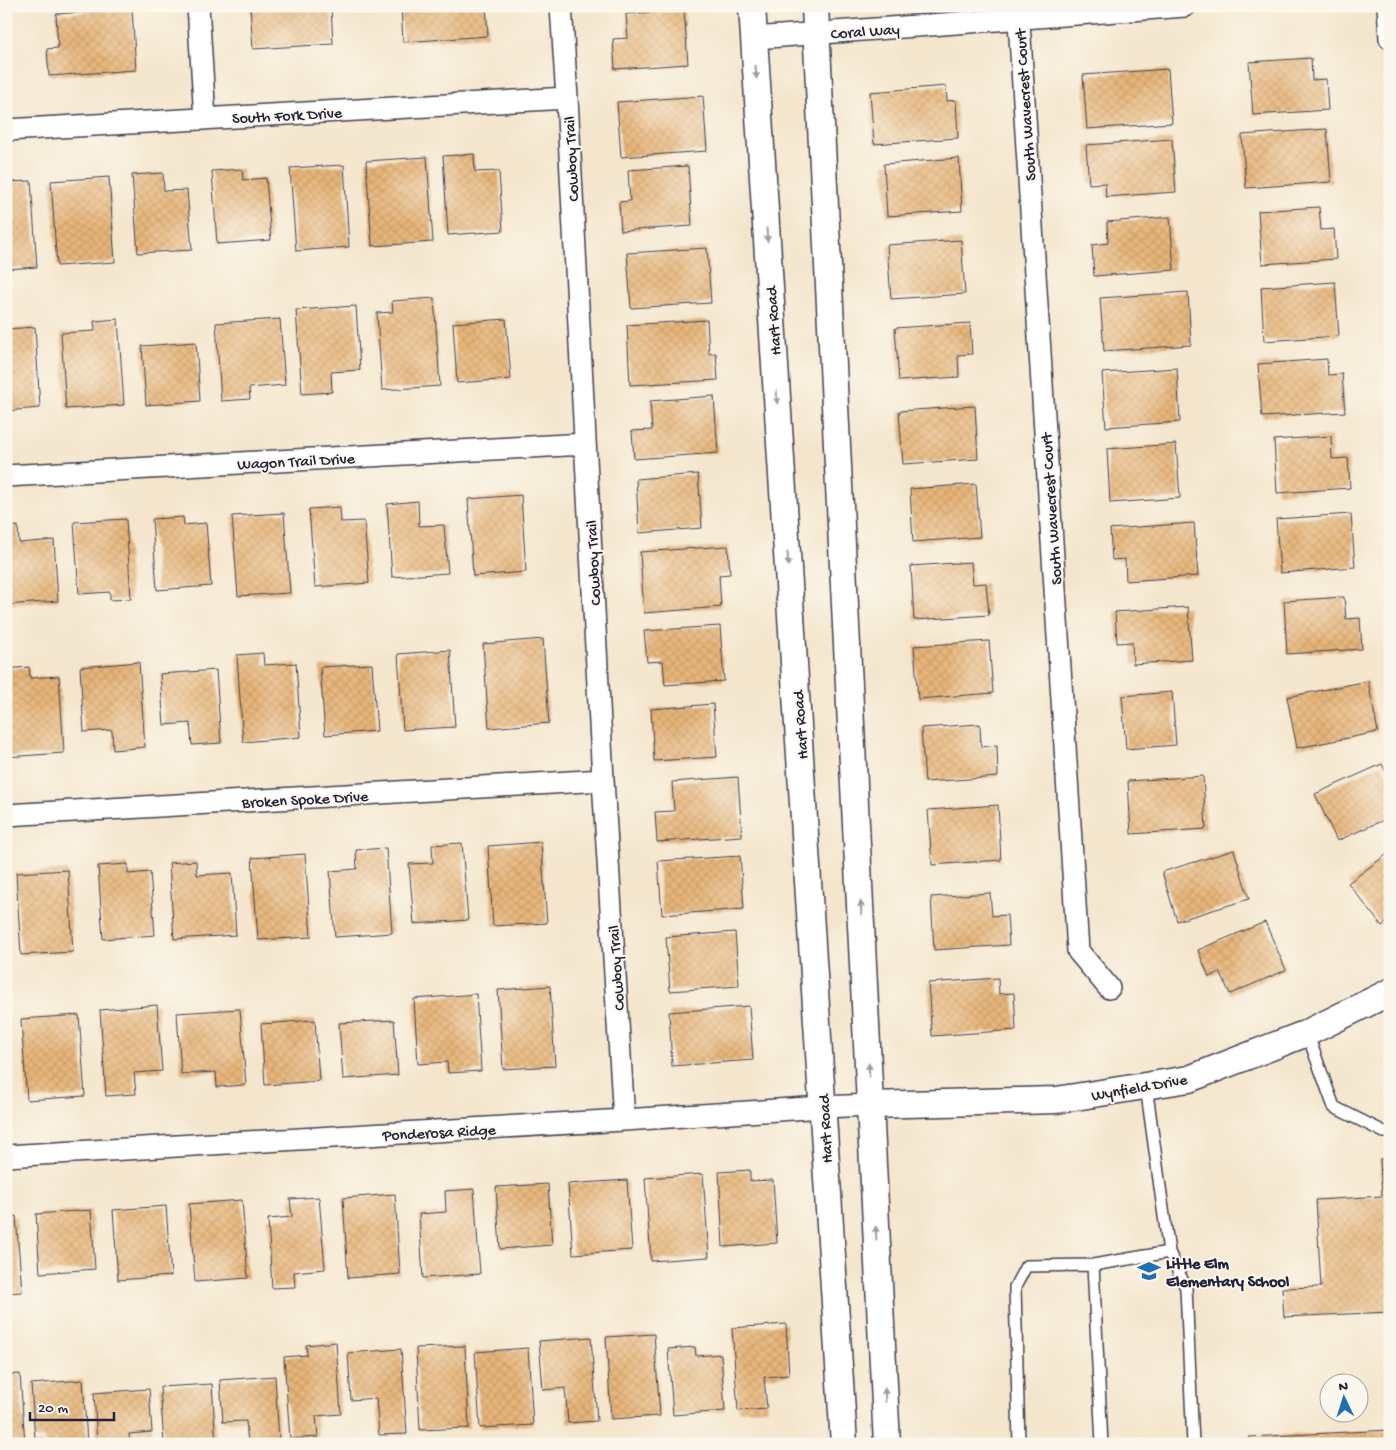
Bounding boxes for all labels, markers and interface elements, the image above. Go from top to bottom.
street label: Coral Way [830,22,901,45]
street label: South Wavecrest Court [1013,27,1042,181]
one-way arrow [753,65,761,81]
street label: South Fork Drive [232,105,343,130]
street label: Cowboy Trail [562,116,585,202]
one-way arrow [763,227,771,243]
street label: Hart Road [763,284,787,356]
one-way arrow [774,389,782,405]
street label: South Wavecrest Court [1039,431,1068,585]
street label: Wagon Trail Drive [237,451,356,476]
street label: Cowboy Trail [584,520,607,606]
one-way arrow [784,551,792,567]
street label: Hart Road [790,688,814,760]
street label: Broken Spoke Drive [240,789,370,814]
one-way arrow [857,900,865,916]
street label: Cowboy Trail [606,924,631,1011]
one-way arrow [865,1062,873,1078]
street label: Wynfield Drive [1090,1072,1190,1107]
street label: Hart Road [816,1092,839,1164]
street label: Ponderosa Ridge [381,1122,497,1147]
one-way arrow [872,1225,880,1241]
place label: Little Elm Elementary School [1166,1256,1290,1293]
school or university icon: Little Elm Elementary School [1136,1258,1162,1284]
north arrow [1318,1372,1368,1422]
text: N [1338,1379,1348,1396]
one-way arrow [880,1387,888,1403]
scale bar [30,1390,114,1422]
text: 20 m [38,1400,68,1418]

